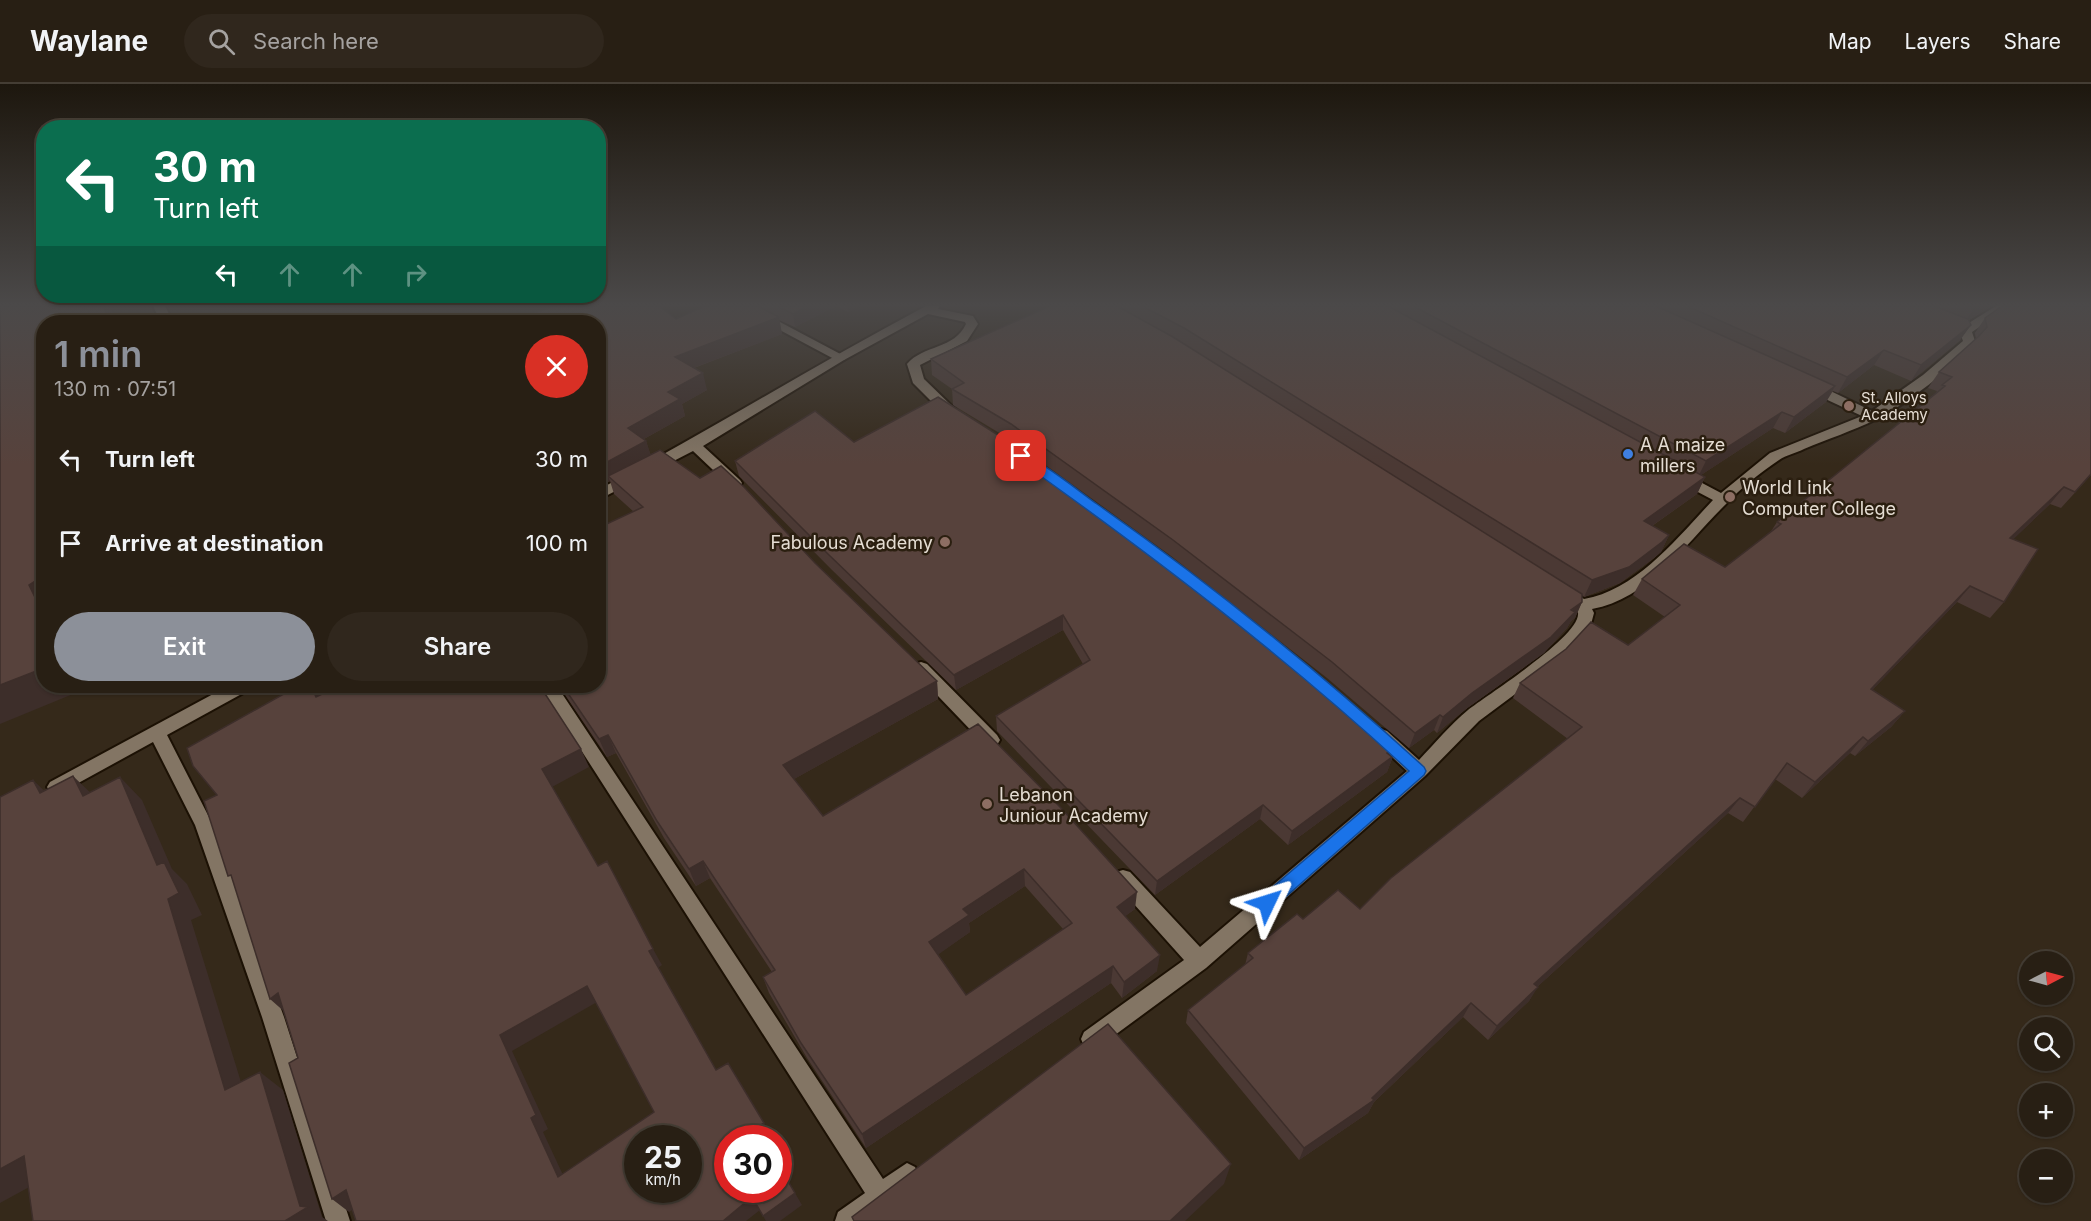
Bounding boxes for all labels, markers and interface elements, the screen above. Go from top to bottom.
search box [184,14,604,68]
text: Waylane [30,24,148,58]
icon: search [205,25,238,58]
text: Search here [253,28,379,54]
text: Map [1828,29,1872,54]
text: Layers [1905,29,1971,54]
text: Share [2004,29,2061,54]
text: 30 m [153,141,257,192]
icon: left [54,144,132,222]
text: Turn left [153,192,259,225]
icon: left [210,258,243,291]
icon: ahead [273,258,306,291]
icon: ahead [336,258,369,291]
icon: right [399,258,432,291]
text: 1 min [54,332,142,376]
button: close [525,335,588,398]
text: 130 m · 07:51 [54,377,176,401]
place label: St. Alloys Academy [1861,388,1928,424]
marker: St. Alloys Academy [1842,399,1856,413]
pin [995,430,1046,481]
place label: A A maize millers [1640,434,1725,476]
icon: arrive [1004,439,1037,472]
icon: left [54,443,87,476]
text: Turn left [105,446,195,472]
text: 30 m [535,446,588,472]
marker: A A maize millers [1621,447,1635,461]
place label: World Link Computer College [1742,477,1896,519]
marker: World Link Computer College [1723,490,1737,504]
icon: arrive [54,527,87,560]
text: Arrive at destination [105,530,324,556]
text: 100 m [526,530,588,556]
place label: Fabulous Academy [771,532,933,553]
marker: Fabulous Academy [938,535,952,549]
button: Exit [54,612,315,681]
button: Share [327,612,588,681]
place label: Lebanon Juniour Academy [999,784,1148,826]
marker: Lebanon Juniour Academy [980,797,994,811]
position arrow [1235,871,1299,935]
north arrow [2019,951,2073,1005]
map controls [2019,951,2073,1203]
button: search [2019,1017,2073,1071]
button: + [2019,1083,2073,1137]
speed limit sign: 30 [714,1125,792,1203]
text: 25 [644,1139,682,1175]
button: − [2019,1149,2073,1203]
text: km/h [645,1170,681,1189]

